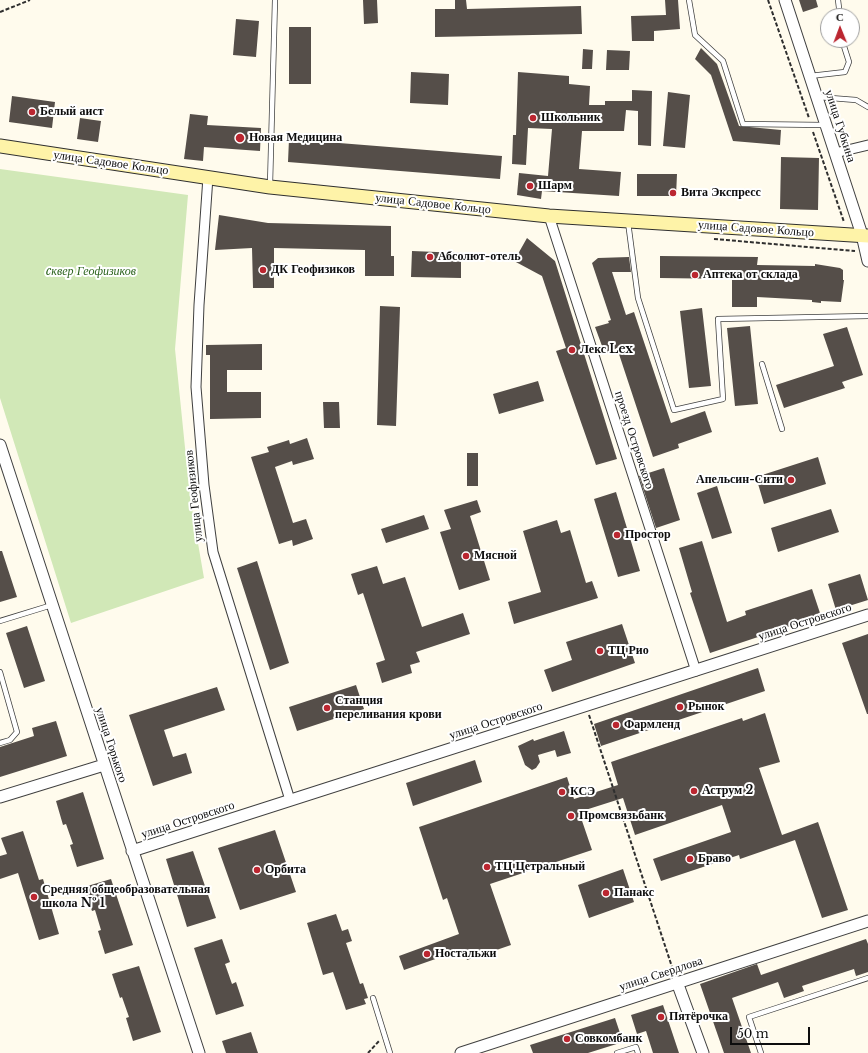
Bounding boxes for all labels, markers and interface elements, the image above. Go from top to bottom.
north arrow [820,8,860,48]
text: С [836,10,844,24]
street label: улица Губкина [821,88,859,164]
place label: Белый аист [40,105,104,119]
marker: Белый аист [27,107,37,117]
place label: Школьник [541,111,601,125]
marker: Школьник [528,113,538,123]
place label: Новая Медицина [249,131,342,145]
marker: Новая Медицина [234,132,246,144]
street label: улица Садовое Кольцо [52,148,170,178]
place label: Шарм [538,179,572,193]
marker: Шарм [525,181,535,191]
place label: Вита Экспресс [681,186,761,200]
marker: Вита Экспресс [668,188,678,198]
street label: улица Садовое Кольцо [374,191,492,217]
street label: улица Садовое Кольцо [698,218,814,240]
place label: Абсолют-отель [438,250,520,264]
marker: Абсолют-отель [425,252,435,262]
place label: ДК Геофизиков [271,263,355,277]
park label: cквер Геофизиков [46,265,136,279]
marker: ДК Геофизиков [258,265,268,275]
place label: Аптека от склада [703,268,798,282]
marker: Аптека от склада [690,270,700,280]
place label: Лекс Lex [580,343,633,357]
marker: Лекс Lex [567,345,577,355]
street label: проезд Островского [611,389,657,491]
street label: улица Геофизиков [182,449,206,543]
place label: Апельсин-Сити [696,473,783,487]
marker: Апельсин-Сити [786,475,796,485]
place label: Простор [625,528,671,542]
marker: Простор [612,530,622,540]
place label: Мясной [474,549,517,563]
marker: Мясной [461,551,471,561]
street label: улица Островского [757,600,853,644]
place label: ТЦ Рио [608,644,649,658]
marker: ТЦ Рио [595,646,605,656]
place label: Станция переливания крови [335,694,442,722]
street label: улица Островского [448,699,544,743]
place label: Рынок [688,700,725,714]
marker: Рынок [675,702,685,712]
marker: Станция переливания крови [322,703,332,713]
street label: улица Горького [92,706,130,784]
place label: Фармленд [624,718,680,732]
marker: Фармленд [611,720,621,730]
place label: Аструм 2 [702,784,753,798]
place label: КСЭ [570,785,595,799]
marker: Аструм 2 [689,786,699,796]
marker: КСЭ [557,787,567,797]
street label: улица Островского [140,798,236,842]
place label: Промсвязьбанк [579,809,664,823]
marker: Промсвязьбанк [566,811,576,821]
place label: Браво [698,852,731,866]
marker: Браво [685,854,695,864]
place label: ТЦ Цетральный [495,860,585,874]
marker: ТЦ Цетральный [482,862,492,872]
place label: Орбита [265,863,306,877]
marker: Орбита [252,865,262,875]
place label: Средняя общеобразовательная школа № 1 [42,883,210,911]
place label: Панакс [614,886,654,900]
marker: Панакс [601,888,611,898]
marker: Средняя общеобразовательная школа № 1 [29,892,39,902]
place label: Ностальжи [435,947,496,961]
marker: Ностальжи [422,949,432,959]
street label: улица Свердлова [618,954,704,994]
place label: Пятёрочка [669,1010,728,1024]
marker: Пятёрочка [656,1012,666,1022]
scale bar [732,1019,812,1045]
text: 50 m [737,1026,769,1041]
place label: Совкомбанк [575,1032,642,1046]
marker: Совкомбанк [562,1034,572,1044]

